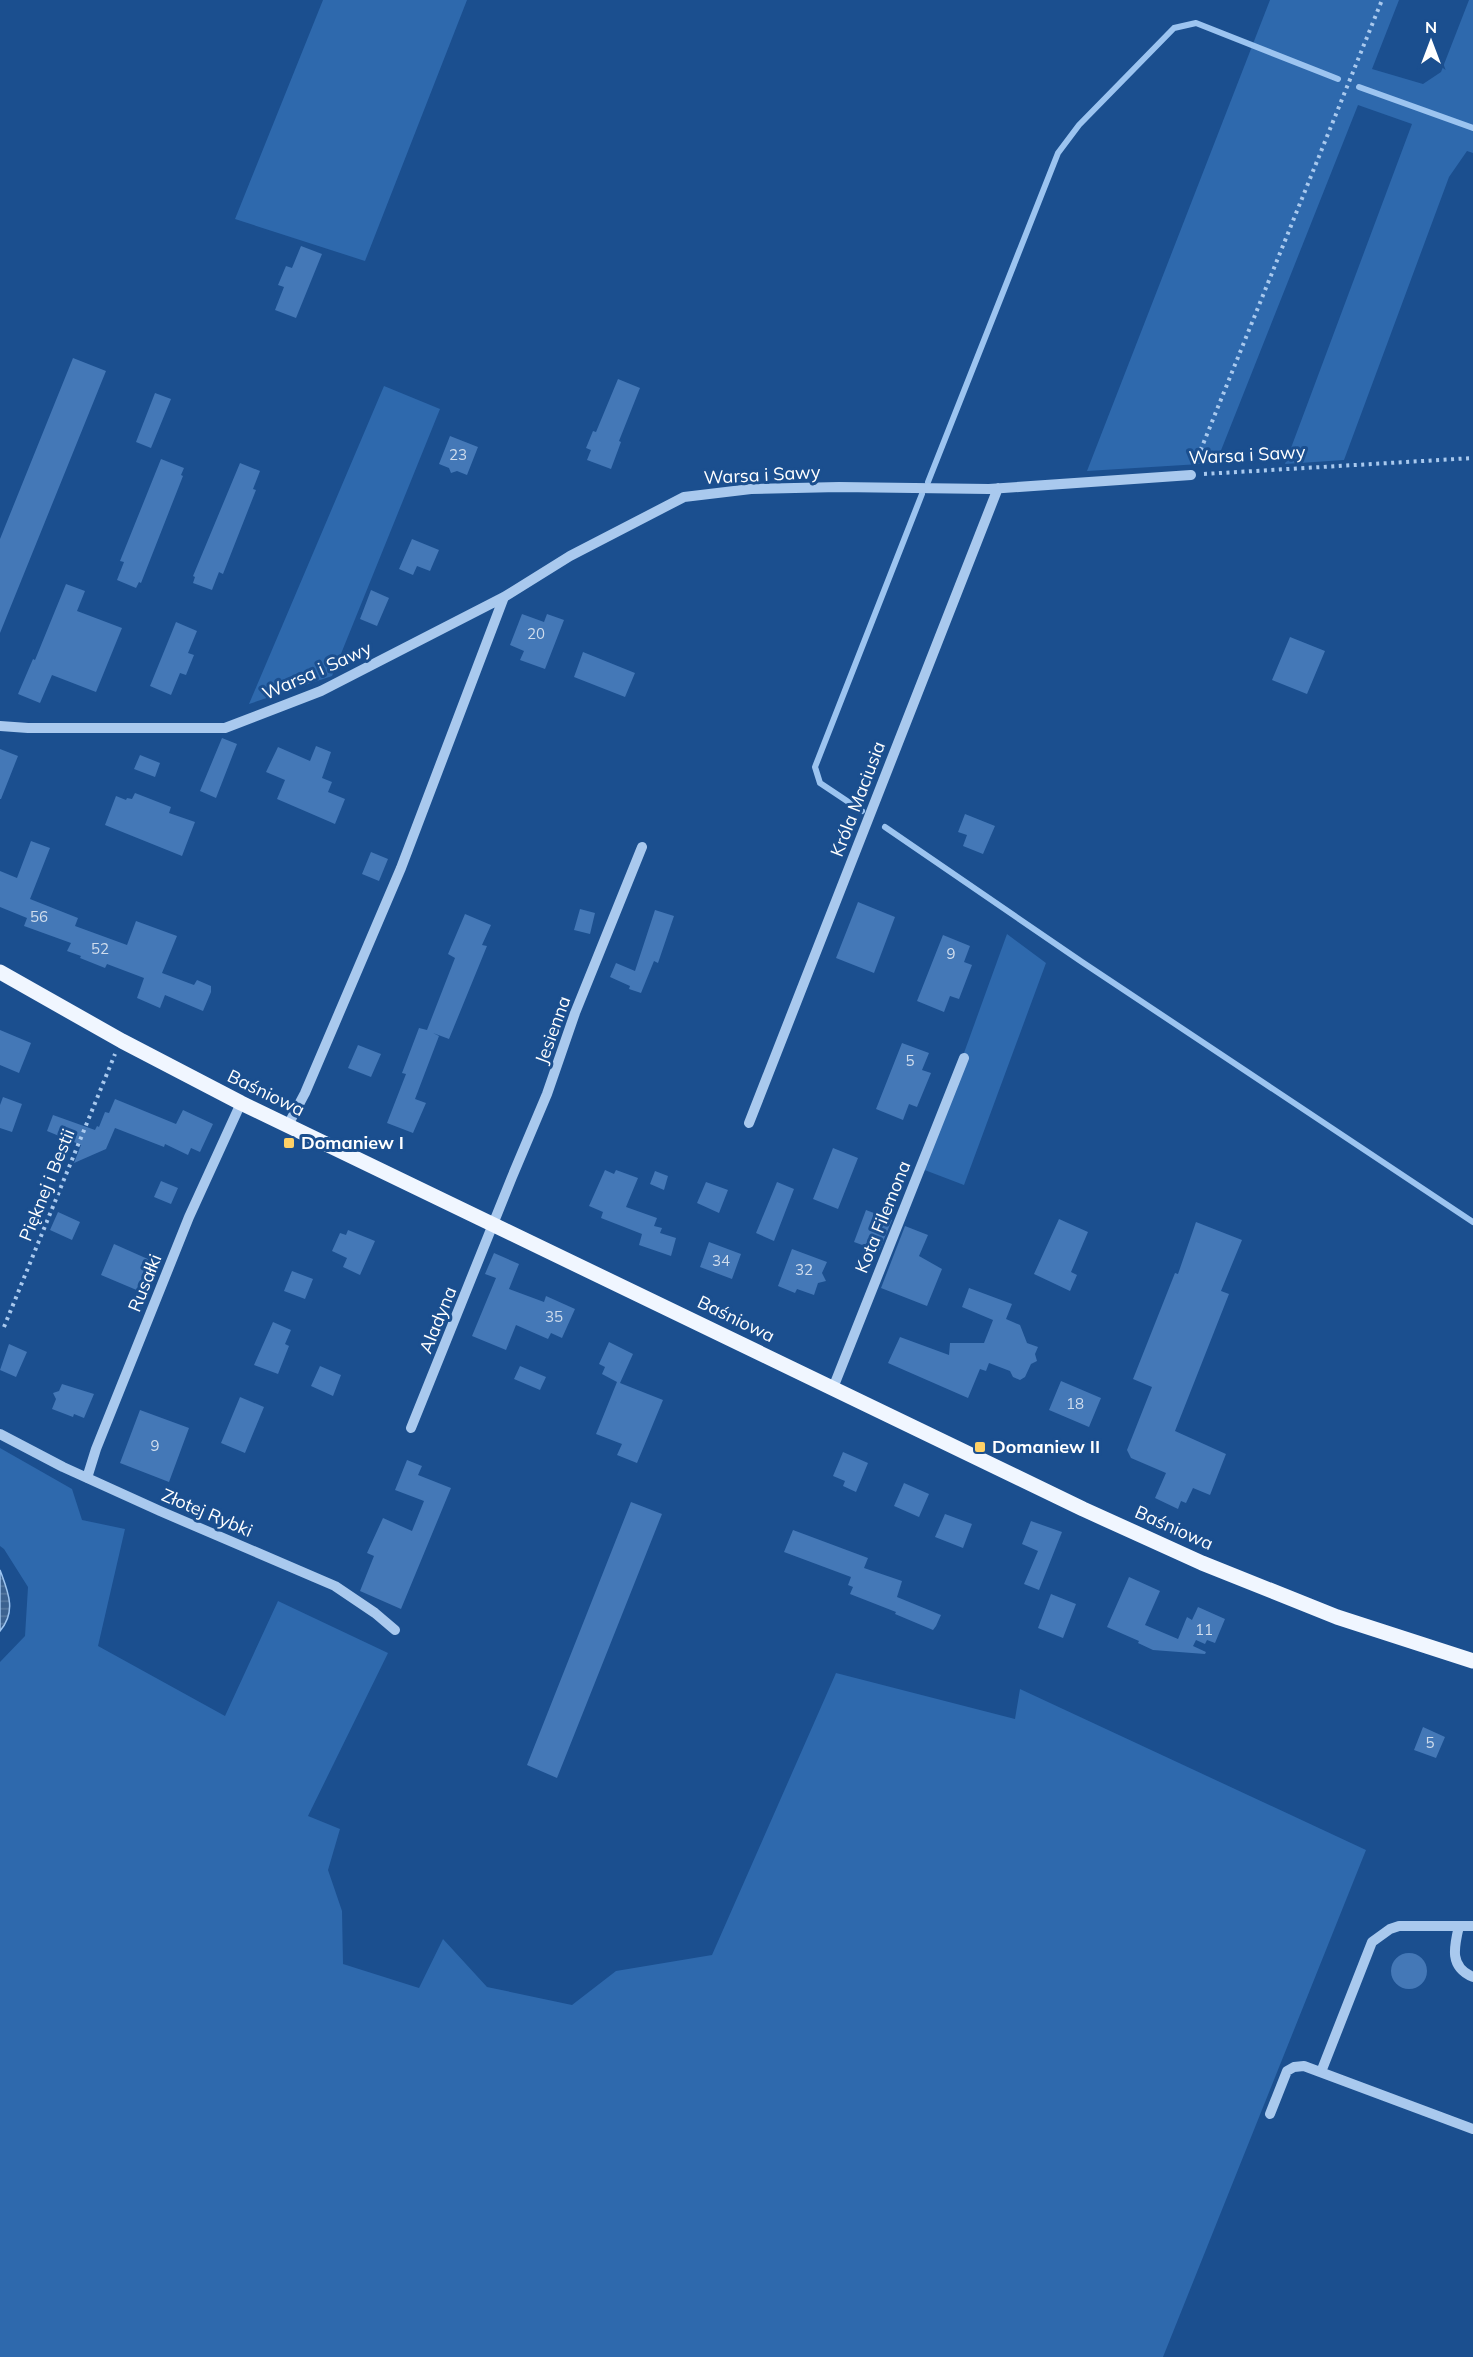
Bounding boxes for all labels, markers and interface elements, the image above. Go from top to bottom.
north arrow [1401,12,1461,72]
text: N [1425,17,1437,37]
street label: Warsa i Sawy [1188,440,1306,469]
house number: 23 [449,445,467,464]
street label: Warsa i Sawy [703,460,821,489]
house number: 20 [527,624,545,643]
street label: Warsa i Sawy [259,636,375,705]
street label: Króla Maciusia [825,738,890,860]
house number: 56 [30,907,48,926]
house number: 52 [91,939,109,958]
house number: 9 [946,944,956,963]
street label: Jesienna [530,993,575,1067]
house number: 5 [905,1051,915,1070]
street label: Baśniowa [224,1064,309,1121]
street label: Pięknej i Bestii [14,1125,80,1244]
place label: Domaniew I [301,1131,404,1154]
marker: Domaniew I [282,1136,296,1150]
street label: Kota Filemona [850,1157,916,1276]
street label: Rusałki [123,1250,167,1315]
house number: 34 [712,1251,730,1270]
house number: 32 [795,1260,813,1279]
street label: Aladyna [414,1283,461,1357]
street label: Baśniowa [694,1290,779,1347]
house number: 35 [545,1307,563,1326]
house number: 18 [1066,1394,1084,1413]
place label: Domaniew II [992,1435,1100,1458]
house number: 9 [150,1436,160,1455]
marker: Domaniew II [973,1440,987,1454]
street label: Złotej Rybki [158,1483,256,1542]
street label: Baśniowa [1132,1500,1217,1555]
house number: 11 [1195,1620,1213,1639]
house number: 5 [1425,1733,1435,1752]

